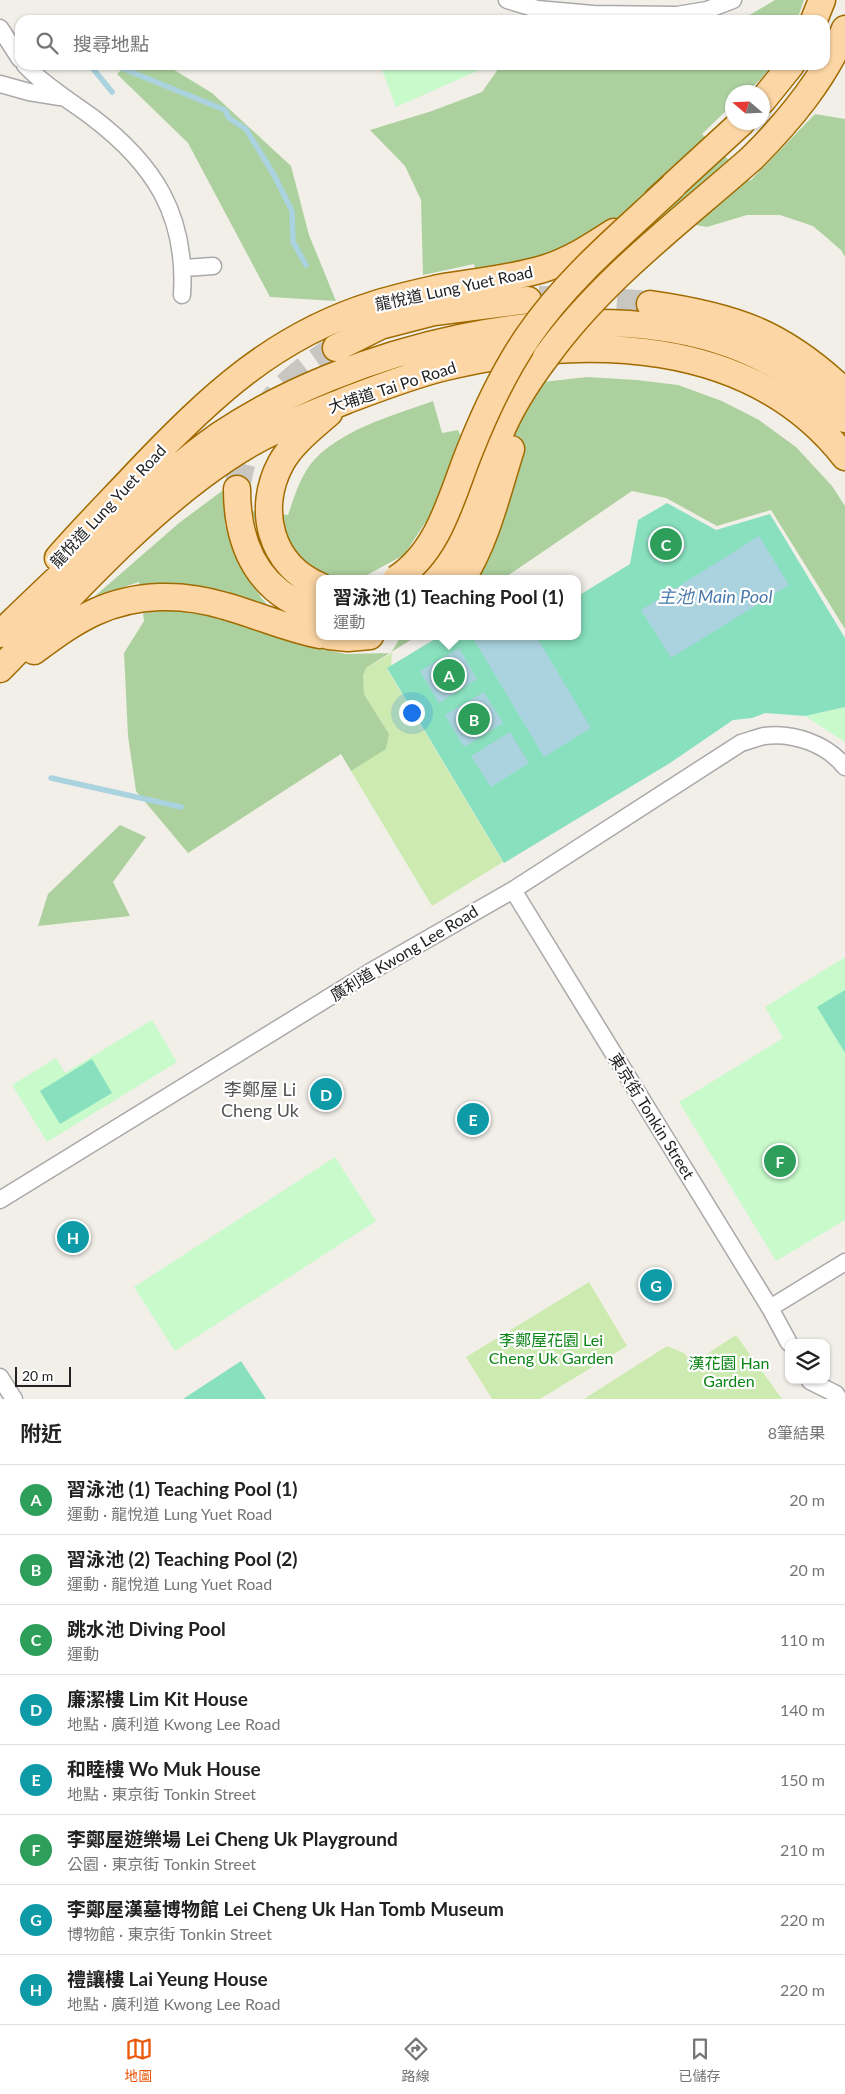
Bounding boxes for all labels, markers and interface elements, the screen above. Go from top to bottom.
search box [15,15,830,70]
icon: search [33,29,61,57]
text: 搜尋地點 [73,32,149,55]
north arrow [725,85,770,130]
street label: 龍悅道 Lung Yuet Road [373,262,535,314]
street label: 大埔道 Tai Po Road [325,357,458,416]
street label: 龍悅道 Lung Yuet Road [46,440,169,571]
pin: C [650,525,682,563]
popup [316,575,581,640]
text: 習泳池 (1) Teaching Pool (1) [333,585,564,608]
water label: 主池 Main Pool [658,585,772,607]
text: 運動 [333,612,365,631]
pin: A [433,656,465,694]
your location [399,700,425,726]
pin: B [458,700,490,738]
street label: 廣利道 Kwong Lee Road [326,901,481,1004]
street label: 東京街 Tonkin Street [606,1049,699,1182]
pin: D [310,1075,342,1113]
district label: 李鄭屋 Li Cheng Uk [221,1078,300,1121]
pin: E [457,1100,489,1138]
pin: F [764,1142,796,1180]
pin: H [57,1218,89,1256]
pin: G [640,1266,672,1304]
park label: 李鄭屋花園 Lei Cheng Uk Garden [489,1330,613,1367]
map controls [785,1339,830,1384]
button: layers [785,1339,830,1384]
park label: 漢花園 Han Garden [689,1353,769,1390]
scale bar [15,1364,71,1387]
text: 20 m [22,1367,53,1384]
text: 附近 [20,1420,62,1445]
text: 8筆結果 [768,1423,825,1442]
text: 習泳池 (1) Teaching Pool (1) [67,1477,298,1500]
text: A [30,1490,42,1509]
text: 20 m [789,1490,825,1509]
text: 運動 · 龍悅道 Lung Yuet Road [67,1504,272,1523]
text: 習泳池 (2) Teaching Pool (2) [67,1547,298,1570]
text: B [31,1560,41,1579]
text: 20 m [789,1560,825,1579]
text: 運動 · 龍悅道 Lung Yuet Road [67,1574,272,1593]
text: 跳水池 Diving Pool [67,1617,226,1640]
text: C [31,1630,41,1649]
text: 110 m [780,1630,825,1649]
text: 運動 [67,1644,99,1663]
text: 廉潔樓 Lim Kit House [67,1687,248,1710]
text: D [30,1700,42,1719]
text: 140 m [780,1700,825,1719]
text: 地點 · 廣利道 Kwong Lee Road [67,1714,280,1733]
text: 和睦樓 Wo Muk House [67,1757,261,1780]
text: E [31,1770,41,1789]
text: 150 m [780,1770,825,1789]
text: 地點 · 東京街 Tonkin Street [67,1784,256,1803]
text: 李鄭屋遊樂場 Lei Cheng Uk Playground [67,1827,398,1850]
text: F [31,1840,41,1859]
text: 210 m [780,1840,825,1859]
text: 公園 · 東京街 Tonkin Street [67,1854,256,1873]
text: 李鄭屋漢墓博物館 Lei Cheng Uk Han Tomb Museum [67,1897,504,1920]
text: G [30,1910,42,1929]
text: 220 m [780,1910,825,1929]
text: 博物館 · 東京街 Tonkin Street [67,1924,272,1943]
text: 禮讓樓 Lai Yeung House [67,1967,268,1990]
text: H [30,1980,42,1999]
text: 220 m [780,1980,825,1999]
text: 地點 · 廣利道 Kwong Lee Road [67,1994,280,2013]
tab: 地圖 [125,2035,153,2085]
tab: 路線 [402,2035,430,2085]
tab: 已儲存 [679,2035,721,2085]

